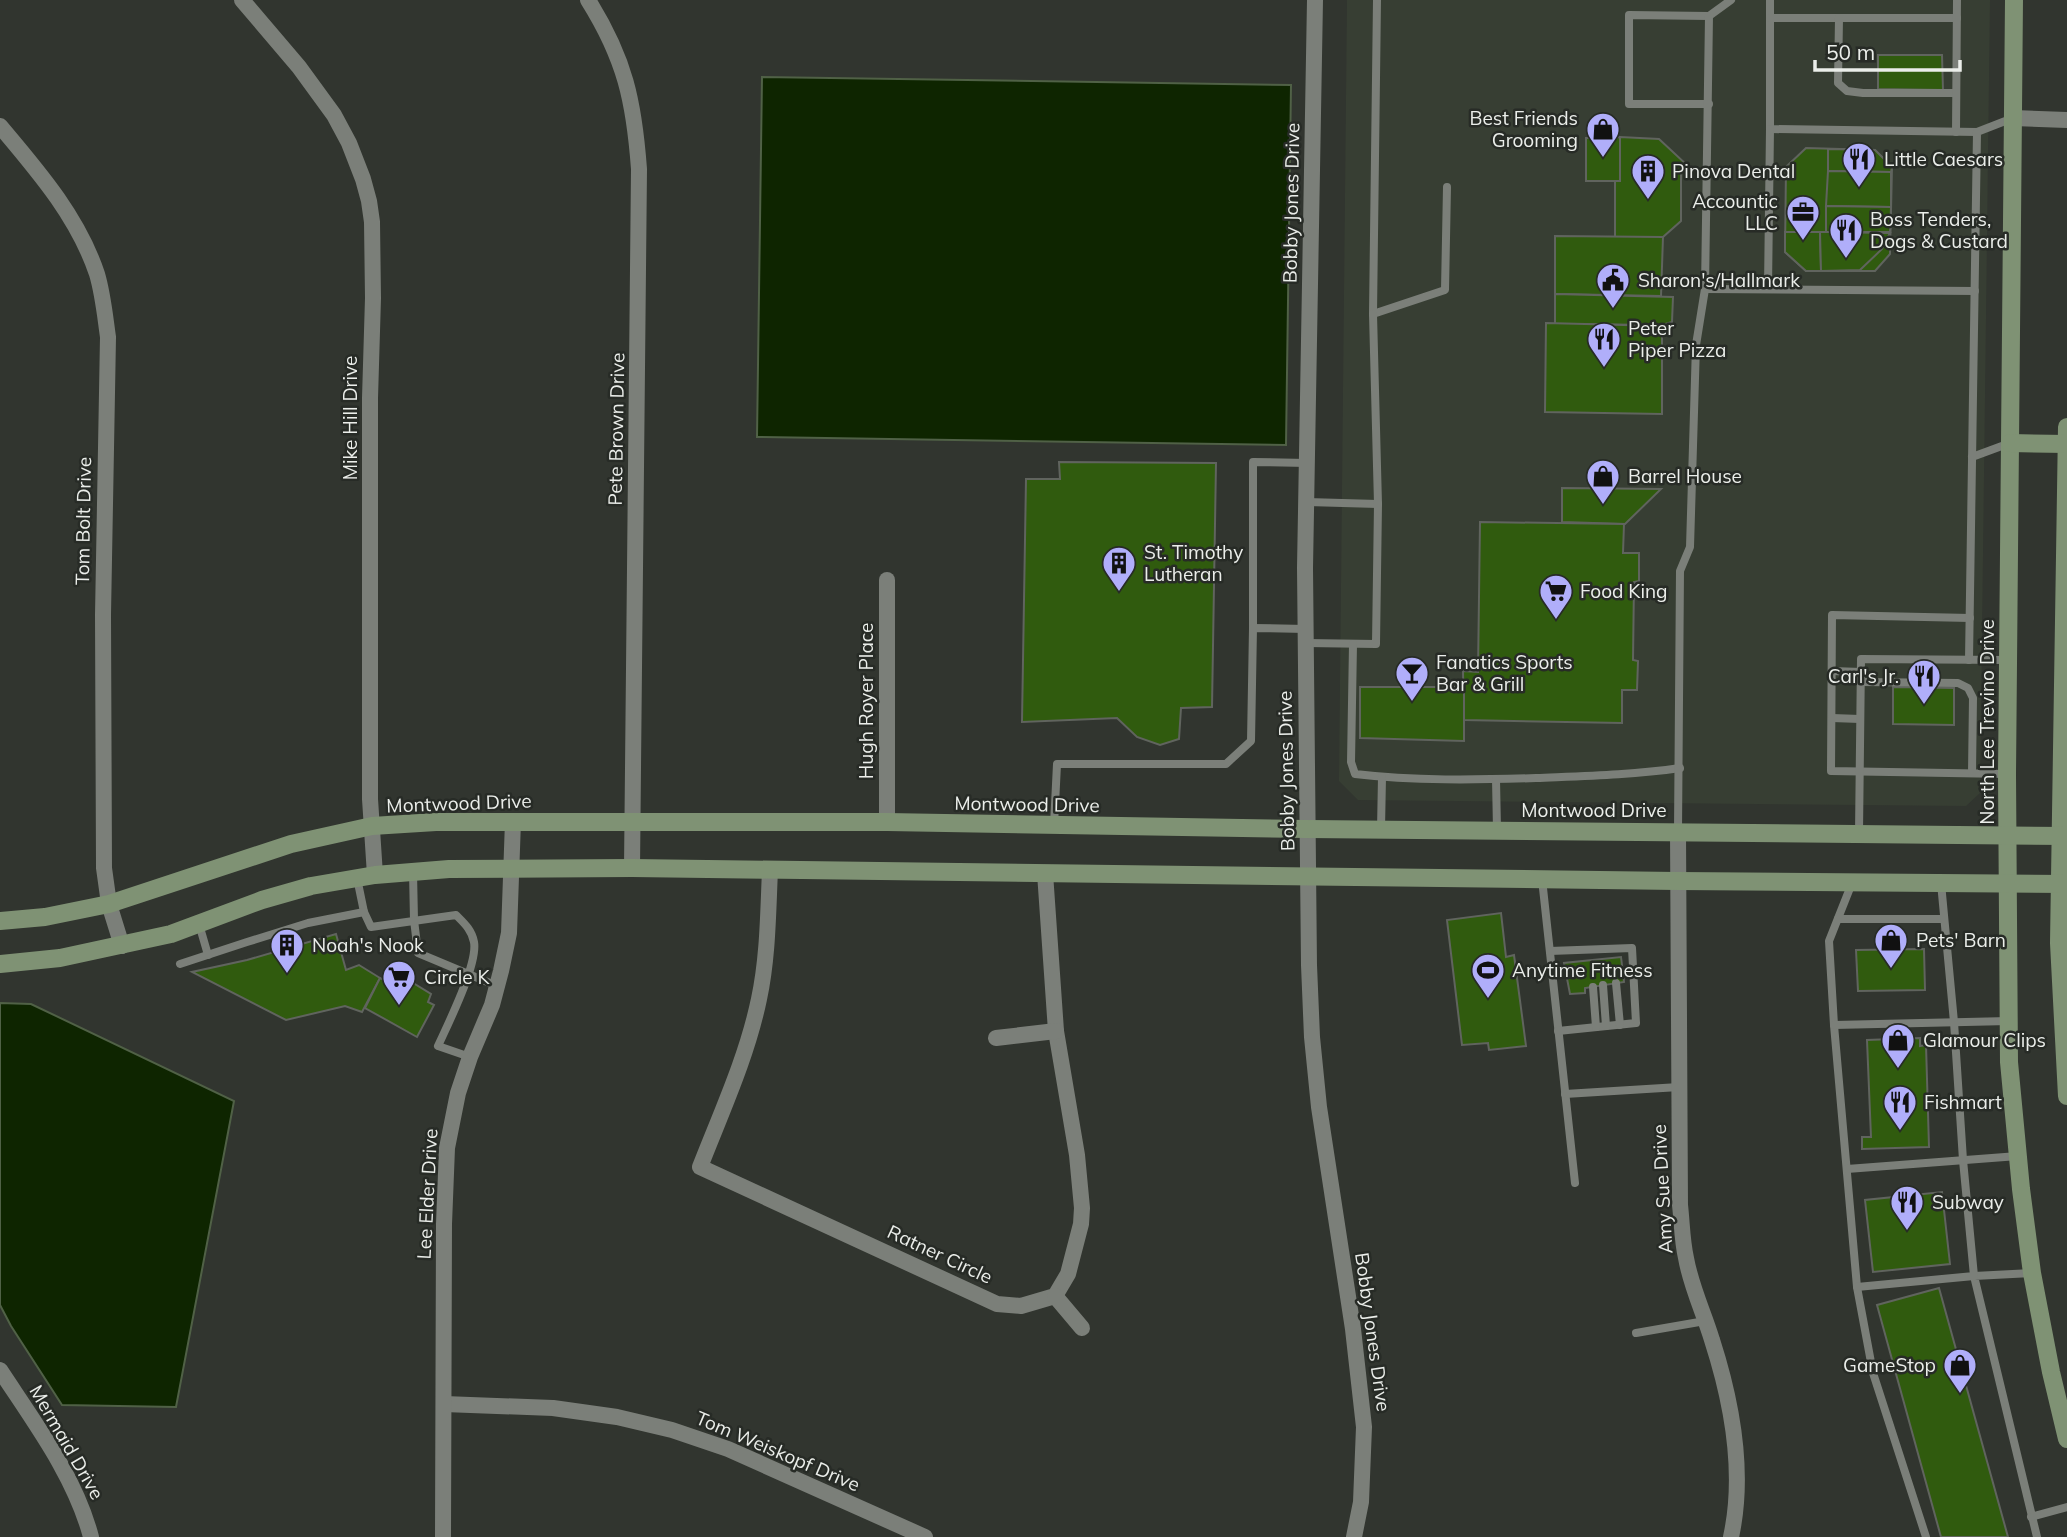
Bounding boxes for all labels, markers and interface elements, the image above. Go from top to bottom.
scale bar [1815,28,1960,72]
text: 50 m [1826,39,1875,65]
place label: Best Friends Grooming [1470,106,1578,152]
shop icon: Best Friends Grooming [1584,110,1622,159]
street label: Bobby Jones Drive [1278,123,1304,283]
restaurant icon: Little Caesars [1840,140,1878,189]
place label: Little Caesars [1884,147,2003,171]
building icon: Pinova Dental [1629,152,1667,201]
place label: Pinova Dental [1672,159,1795,183]
place label: Accountic LLC [1692,189,1778,235]
office icon: Accountic LLC [1784,193,1822,242]
place label: Boss Tenders, Dogs & Custard [1870,207,2008,253]
restaurant icon: Boss Tenders, Dogs & Custard [1827,211,1865,260]
public building icon: Sharon's/Hallmark [1594,261,1632,310]
place label: Sharon's/Hallmark [1638,268,1800,292]
place label: Peter Piper Pizza [1628,316,1726,362]
restaurant icon: Peter Piper Pizza [1585,320,1623,369]
street label: Pete Brown Drive [603,352,629,506]
street label: Mike Hill Drive [338,356,362,480]
street label: Tom Bolt Drive [70,457,96,585]
shop icon: Barrel House [1584,457,1622,506]
place label: Barrel House [1628,464,1742,488]
place label: St. Timothy Lutheran [1144,540,1243,586]
building icon: St. Timothy Lutheran [1100,544,1138,593]
supermarket icon: Food King [1537,572,1575,621]
place label: Food King [1580,579,1668,603]
street label: North Lee Trevino Drive [1975,619,1999,825]
street label: Hugh Royer Place [854,623,878,779]
place label: Fanatics Sports Bar & Grill [1436,650,1573,696]
bar icon: Fanatics Sports Bar & Grill [1393,654,1431,703]
restaurant icon: Carl's Jr. [1905,657,1943,706]
place label: Carl's Jr. [1828,664,1899,688]
street label: Bobby Jones Drive [1273,691,1299,851]
street label: Montwood Drive [386,788,532,818]
street label: Montwood Drive [954,791,1100,817]
street label: Montwood Drive [1521,798,1667,822]
shop icon: Pets' Barn [1872,921,1910,970]
building icon: Noah's Nook [268,926,306,975]
place label: Pets' Barn [1916,928,2006,952]
place label: Noah's Nook [312,933,424,957]
sports icon: Anytime Fitness [1469,951,1507,1000]
supermarket icon: Circle K [380,958,418,1007]
place label: Anytime Fitness [1512,958,1653,982]
place label: Circle K [424,965,491,989]
shop icon: Glamour Clips [1879,1021,1917,1070]
place label: Glamour Clips [1923,1028,2046,1052]
restaurant icon: Fishmart [1881,1083,1919,1132]
place label: Fishmart [1924,1090,2002,1114]
street label: Amy Sue Drive [1647,1124,1677,1254]
street label: Lee Elder Drive [412,1128,442,1260]
restaurant icon: Subway [1888,1183,1926,1232]
place label: Subway [1932,1190,2004,1214]
street label: Ratner Circle [884,1219,996,1289]
street label: Bobby Jones Drive [1350,1251,1396,1413]
shop icon: GameStop [1941,1346,1979,1395]
place label: GameStop [1843,1353,1936,1377]
street label: Mermaid Drive [25,1380,109,1504]
street label: Tom Weiskopf Drive [692,1406,864,1496]

